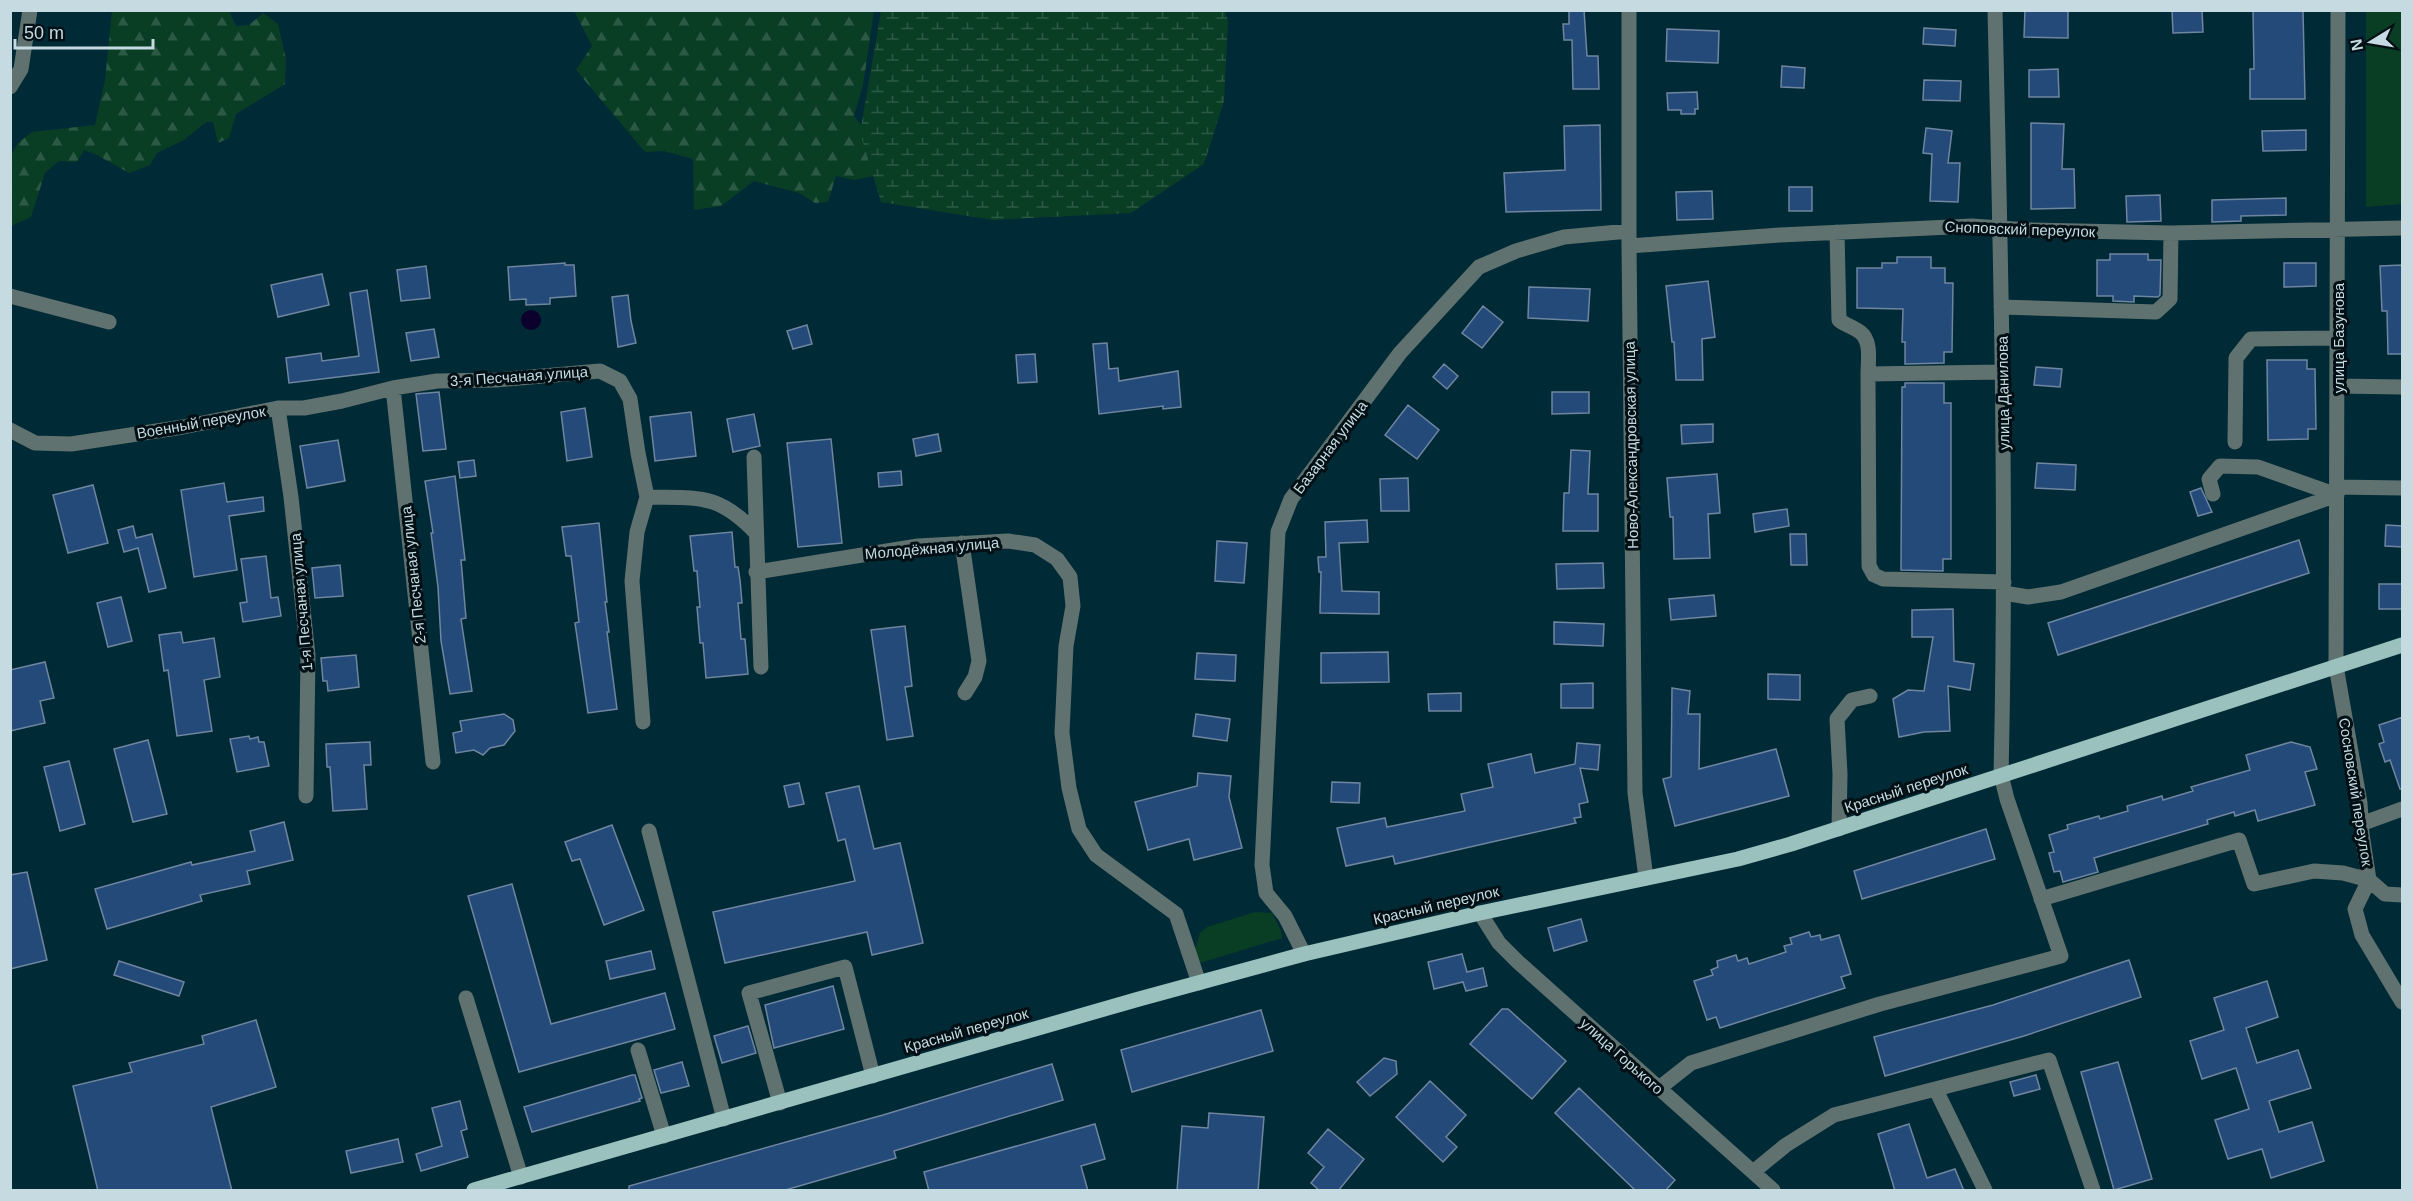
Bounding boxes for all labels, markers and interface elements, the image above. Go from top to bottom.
scale bar [15,12,153,50]
north arrow [2341,12,2401,72]
text: 50 m [24,23,64,43]
text: N [2347,37,2366,52]
street label: Сноповский переулок [1944,218,2096,240]
street label: улица Базунова [2330,282,2347,393]
street label: улица Данилова [1993,335,2012,450]
street label: Ново-Александровская улица [1621,340,1641,549]
street label: 3-я Песчаная улица [449,363,589,389]
street label: Базарная улица [1290,397,1371,497]
street label: Военный переулок [135,402,267,442]
street label: 2-я Песчаная улица [397,505,429,645]
street label: 1-я Песчаная улица [286,532,315,672]
street label: Молодёжная улица [864,534,1001,562]
street label: Сосновский переулок [2336,717,2376,868]
street label: Красный переулок [1842,760,1970,816]
street label: Красный переулок [1371,882,1501,928]
street label: Красный переулок [902,1004,1031,1056]
street label: улица Горького [1577,1014,1667,1098]

